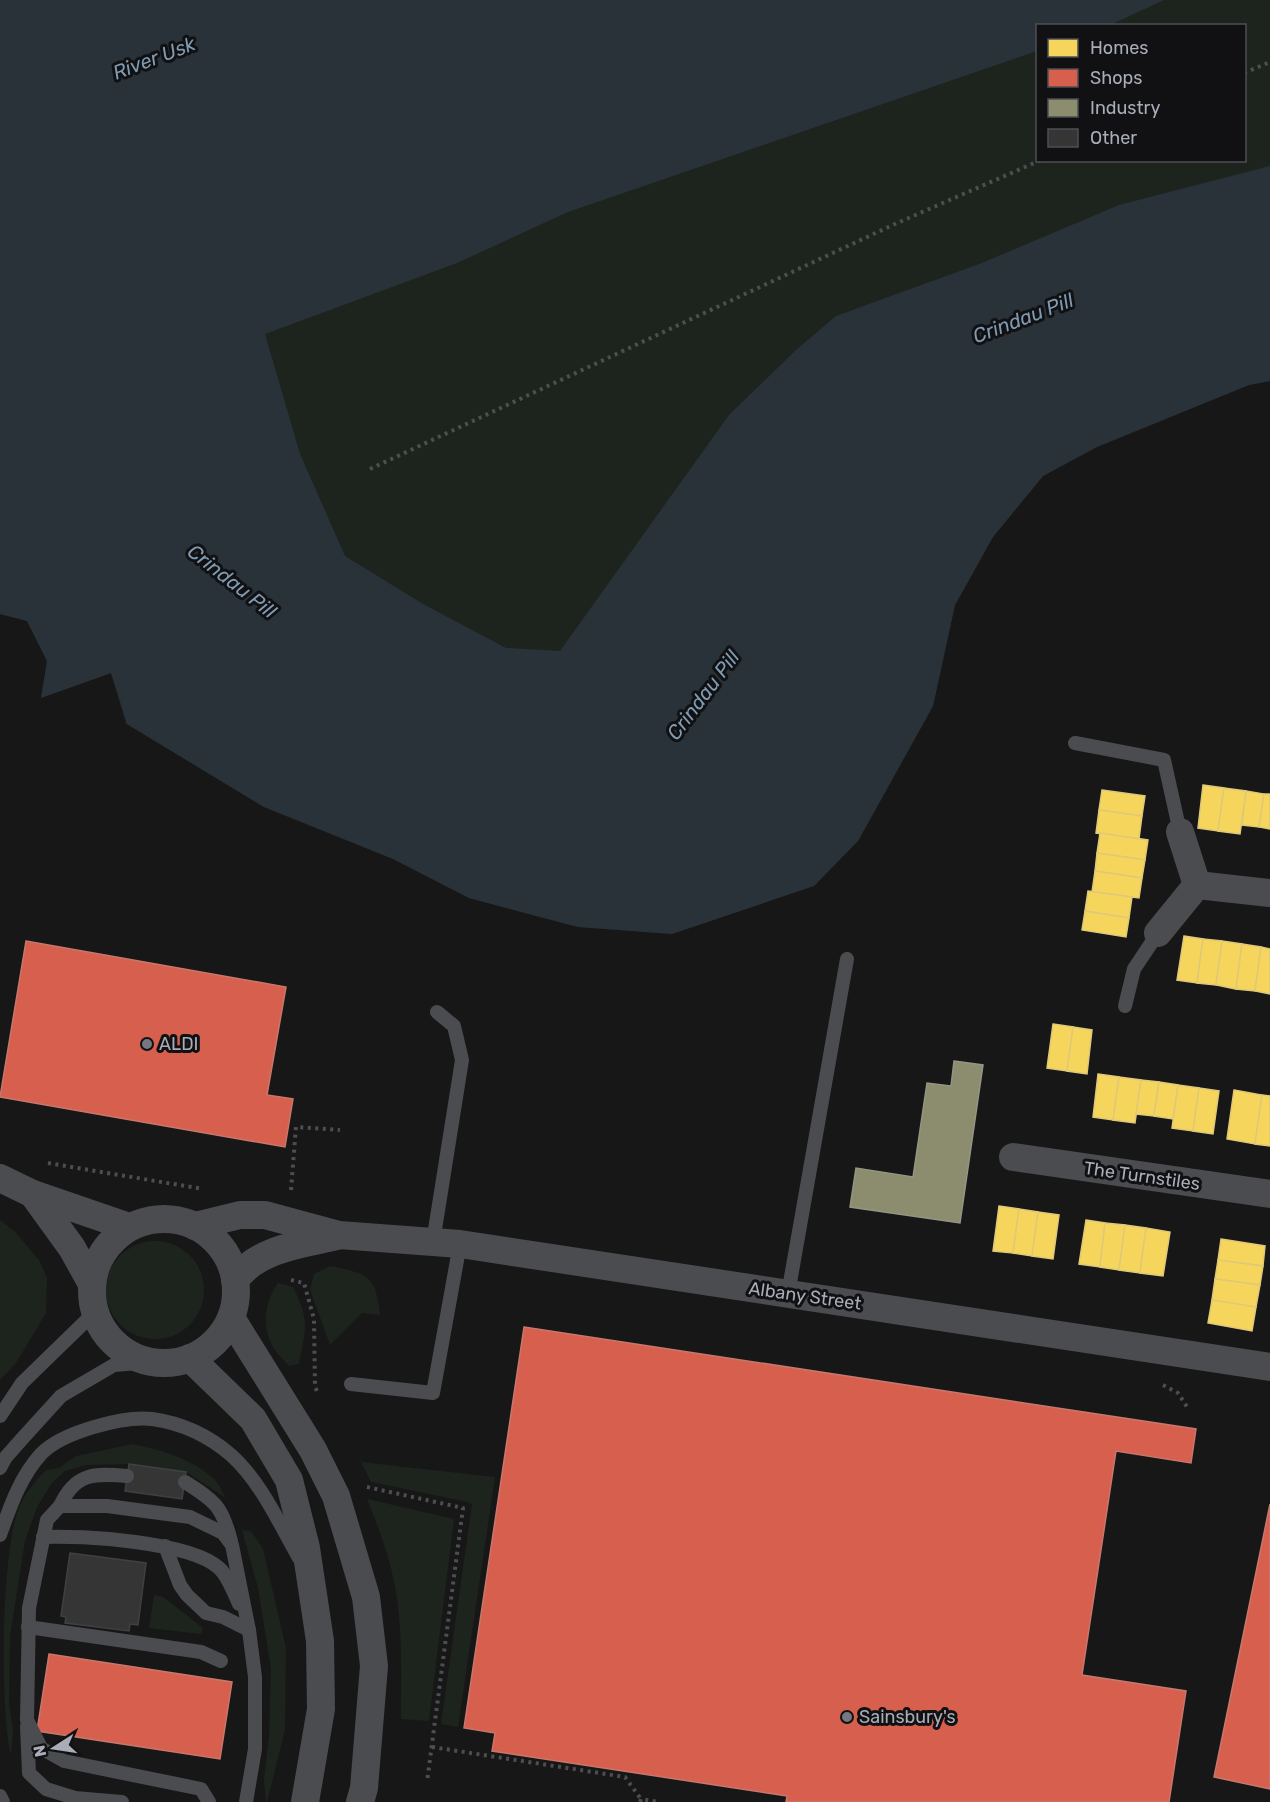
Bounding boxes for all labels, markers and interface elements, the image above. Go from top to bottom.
legend [1036,24,1246,162]
water label: River Usk [109,31,199,85]
text: Homes [1090,37,1148,59]
text: Shops [1090,67,1142,89]
text: Industry [1090,97,1160,119]
text: Other [1090,127,1137,149]
water label: Crindau Pill [969,287,1078,348]
water label: Crindau Pill [183,539,282,624]
water label: Crindau Pill [662,645,745,745]
place label: ALDI [159,1033,199,1055]
marker: ALDI [140,1037,154,1051]
street label: The Turnstiles [1083,1157,1201,1195]
street label: Albany Street [747,1277,863,1315]
place label: Sainsbury's [859,1706,956,1728]
marker: Sainsbury's [840,1710,854,1724]
north arrow [24,1718,84,1778]
text: N [29,1743,50,1759]

